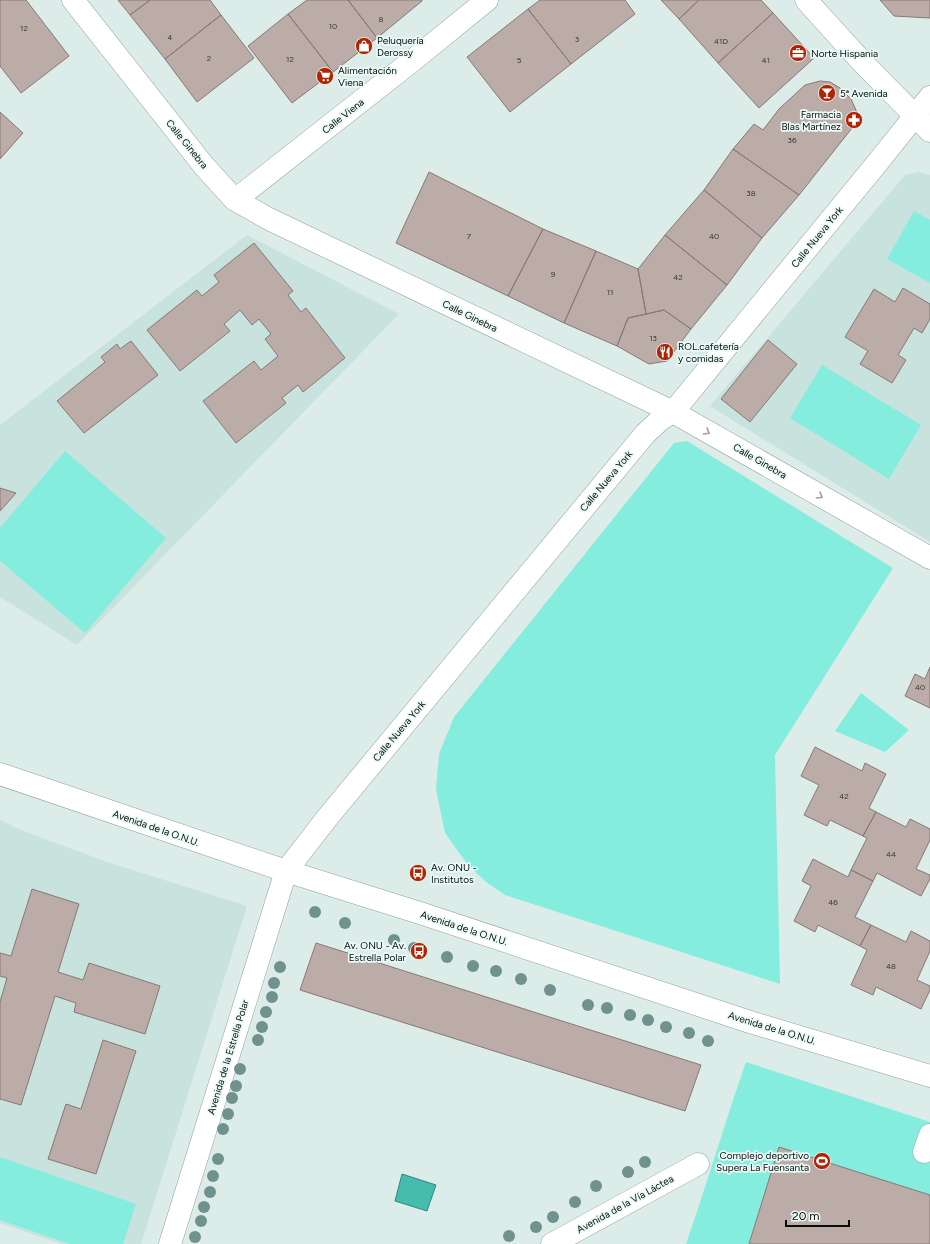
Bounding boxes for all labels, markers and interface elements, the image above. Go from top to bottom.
house number: 8 [379,14,384,24]
house number: 10 [329,21,337,31]
house number: 12 [20,23,28,33]
house number: 4 [168,32,173,42]
place label: Peluquería Derossy [377,34,424,59]
house number: 3 [575,34,579,44]
shop icon: Peluquería Derossy [354,36,374,56]
house number: 41D [714,36,728,46]
office icon: Norte Hispania [788,43,808,63]
place label: Norte Hispania [811,47,878,60]
house number: 2 [207,53,211,63]
house number: 12 [286,54,294,64]
house number: 5 [517,55,522,65]
house number: 41 [762,55,770,65]
place label: Alimentación Viena [338,64,397,89]
supermarket icon: Alimentación Viena [315,66,335,86]
bar icon: 5ª Avenida [817,83,837,103]
place label: 5ª Avenida [840,87,888,100]
street label: Calle Viena [319,95,367,137]
place label: Farmacia Blas Martínez [781,108,841,133]
pharmacy icon: Farmacia Blas Martínez [844,110,864,130]
street label: Calle Ginebra [163,117,211,171]
house number: 36 [788,135,797,145]
house number: 38 [746,188,756,198]
street label: Calle Nueva York [788,203,846,270]
house number: 7 [467,231,472,241]
house number: 40 [709,231,719,241]
house number: 9 [551,269,556,279]
house number: 42 [673,272,683,282]
house number: 11 [607,287,613,297]
street label: Calle Ginebra [440,297,500,335]
house number: 13 [649,333,657,343]
place label: ROL.cafetería y comidas [678,340,739,365]
restaurant icon: ROL.cafetería y comidas [655,342,675,362]
one-way arrow [703,427,710,434]
street label: Calle Ginebra [731,440,789,482]
street label: Calle Nueva York [577,448,635,514]
one-way arrow [816,491,823,498]
house number: 40 [915,682,925,692]
street label: Calle Nueva York [370,698,428,764]
house number: 42 [839,791,849,801]
street label: Avenida de la O.N.U. [111,807,201,849]
house number: 44 [886,849,896,859]
place label: Av. ONU - Institutos [431,861,477,886]
bus stop icon: Av. ONU - Institutos [408,863,428,883]
house number: 46 [828,897,838,907]
street label: Avenida de la O.N.U. [419,908,509,948]
place label: Av. ONU - Av. Estrella Polar [344,939,407,964]
bus stop icon: Av. ONU - Av. Estrella Polar [409,941,429,961]
house number: 48 [886,961,896,971]
street label: Avenida de la Estrella Polar [204,997,252,1116]
street label: Avenida de la O.N.U. [727,1008,817,1048]
place label: Complejo deportivo Supera La Fuensanta [716,1149,809,1174]
sports icon: Complejo deportivo Supera La Fuensanta [812,1151,832,1171]
street label: Avenida de la Vía Láctea [574,1172,676,1236]
scale bar [786,1202,849,1228]
text: 20 m [792,1209,820,1223]

